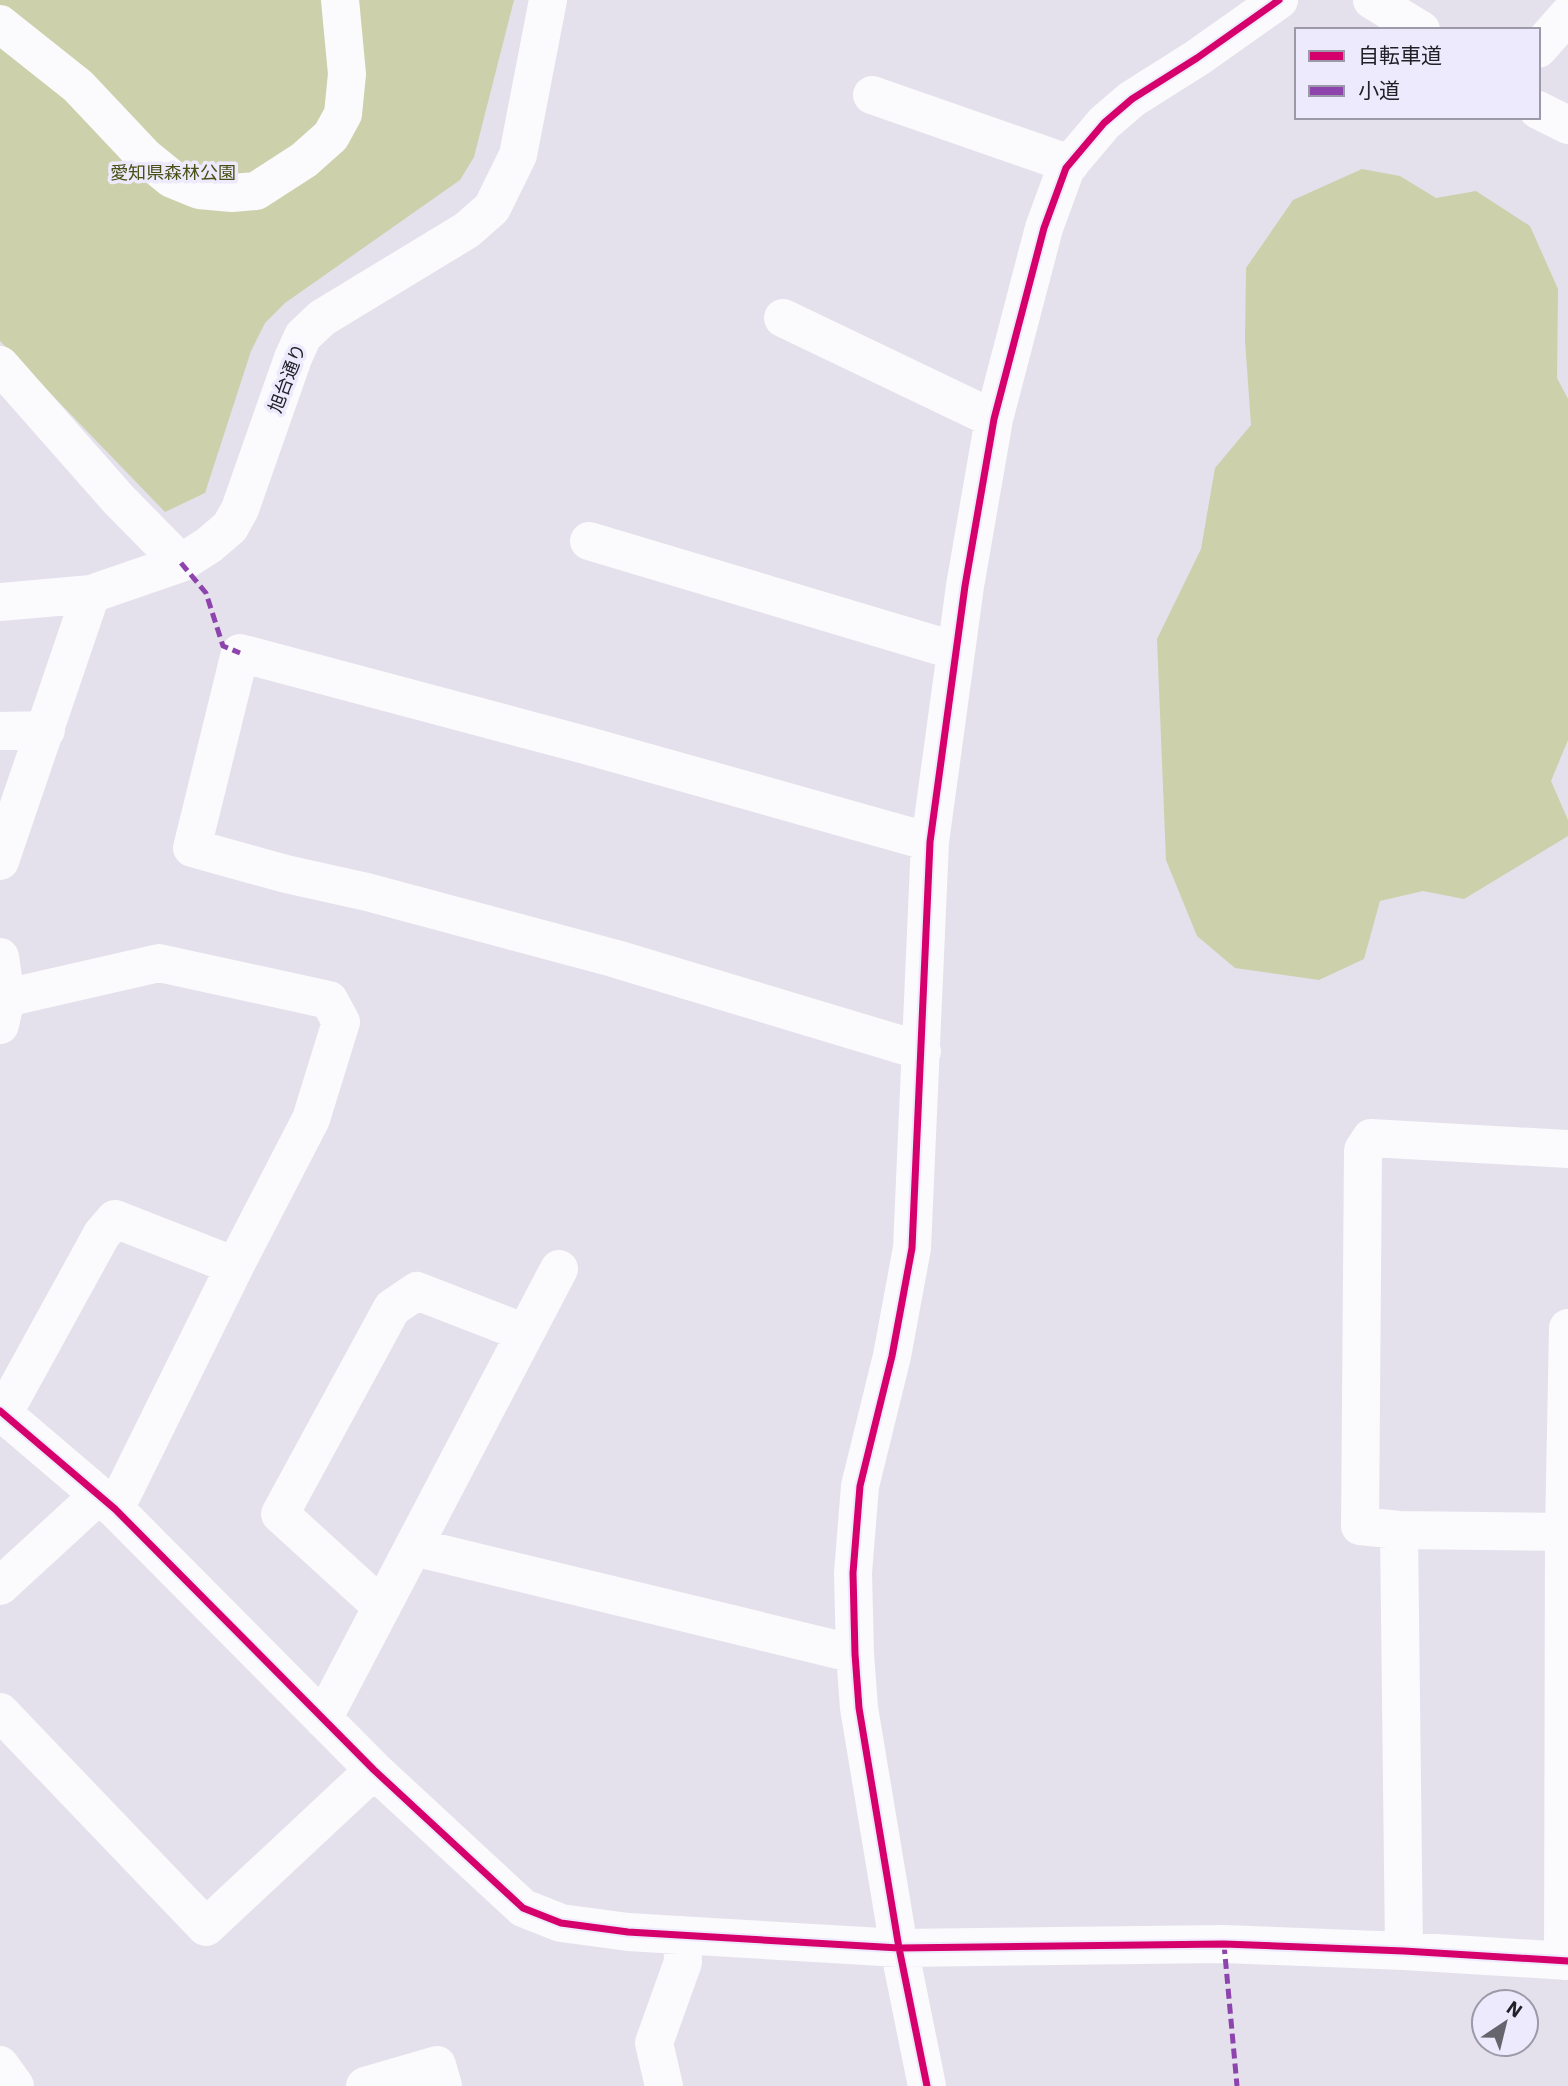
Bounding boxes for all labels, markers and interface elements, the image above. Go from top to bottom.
legend [1295,28,1540,119]
text: 自転車道 [1358,41,1442,69]
text: 小道 [1358,76,1400,104]
park label: 愛知県森林公園 [110,161,236,184]
street label: 旭台通り [263,340,311,416]
north arrow [1470,1988,1540,2058]
text: N [1502,1995,1527,2023]

